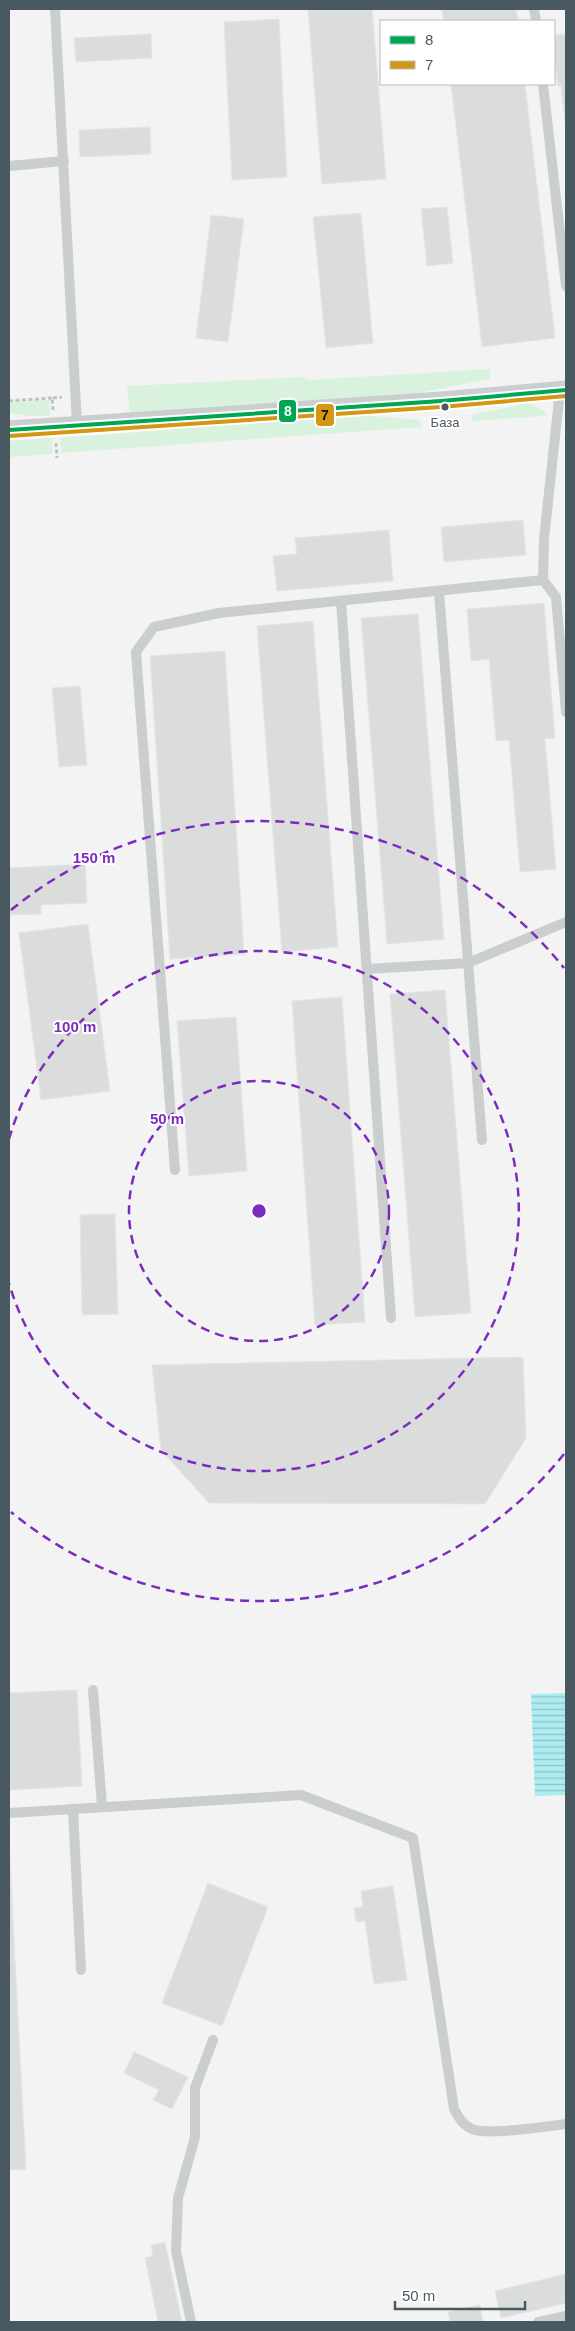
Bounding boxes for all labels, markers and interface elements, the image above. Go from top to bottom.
legend [380,20,555,85]
text: 8 [425,31,433,48]
text: 7 [425,56,433,73]
line badge: 8 [278,399,297,423]
marker: База [440,402,450,412]
text: 8 [284,403,292,419]
line badge: 7 [315,403,335,427]
text: 7 [321,407,329,423]
place label: База [431,415,460,430]
text: 150 m [73,849,115,866]
text: 100 m [54,1018,96,1035]
text: 50 m [150,1110,184,1127]
centre of rings [250,1202,268,1220]
scale bar [395,2278,525,2310]
text: 50 m [402,2287,435,2304]

